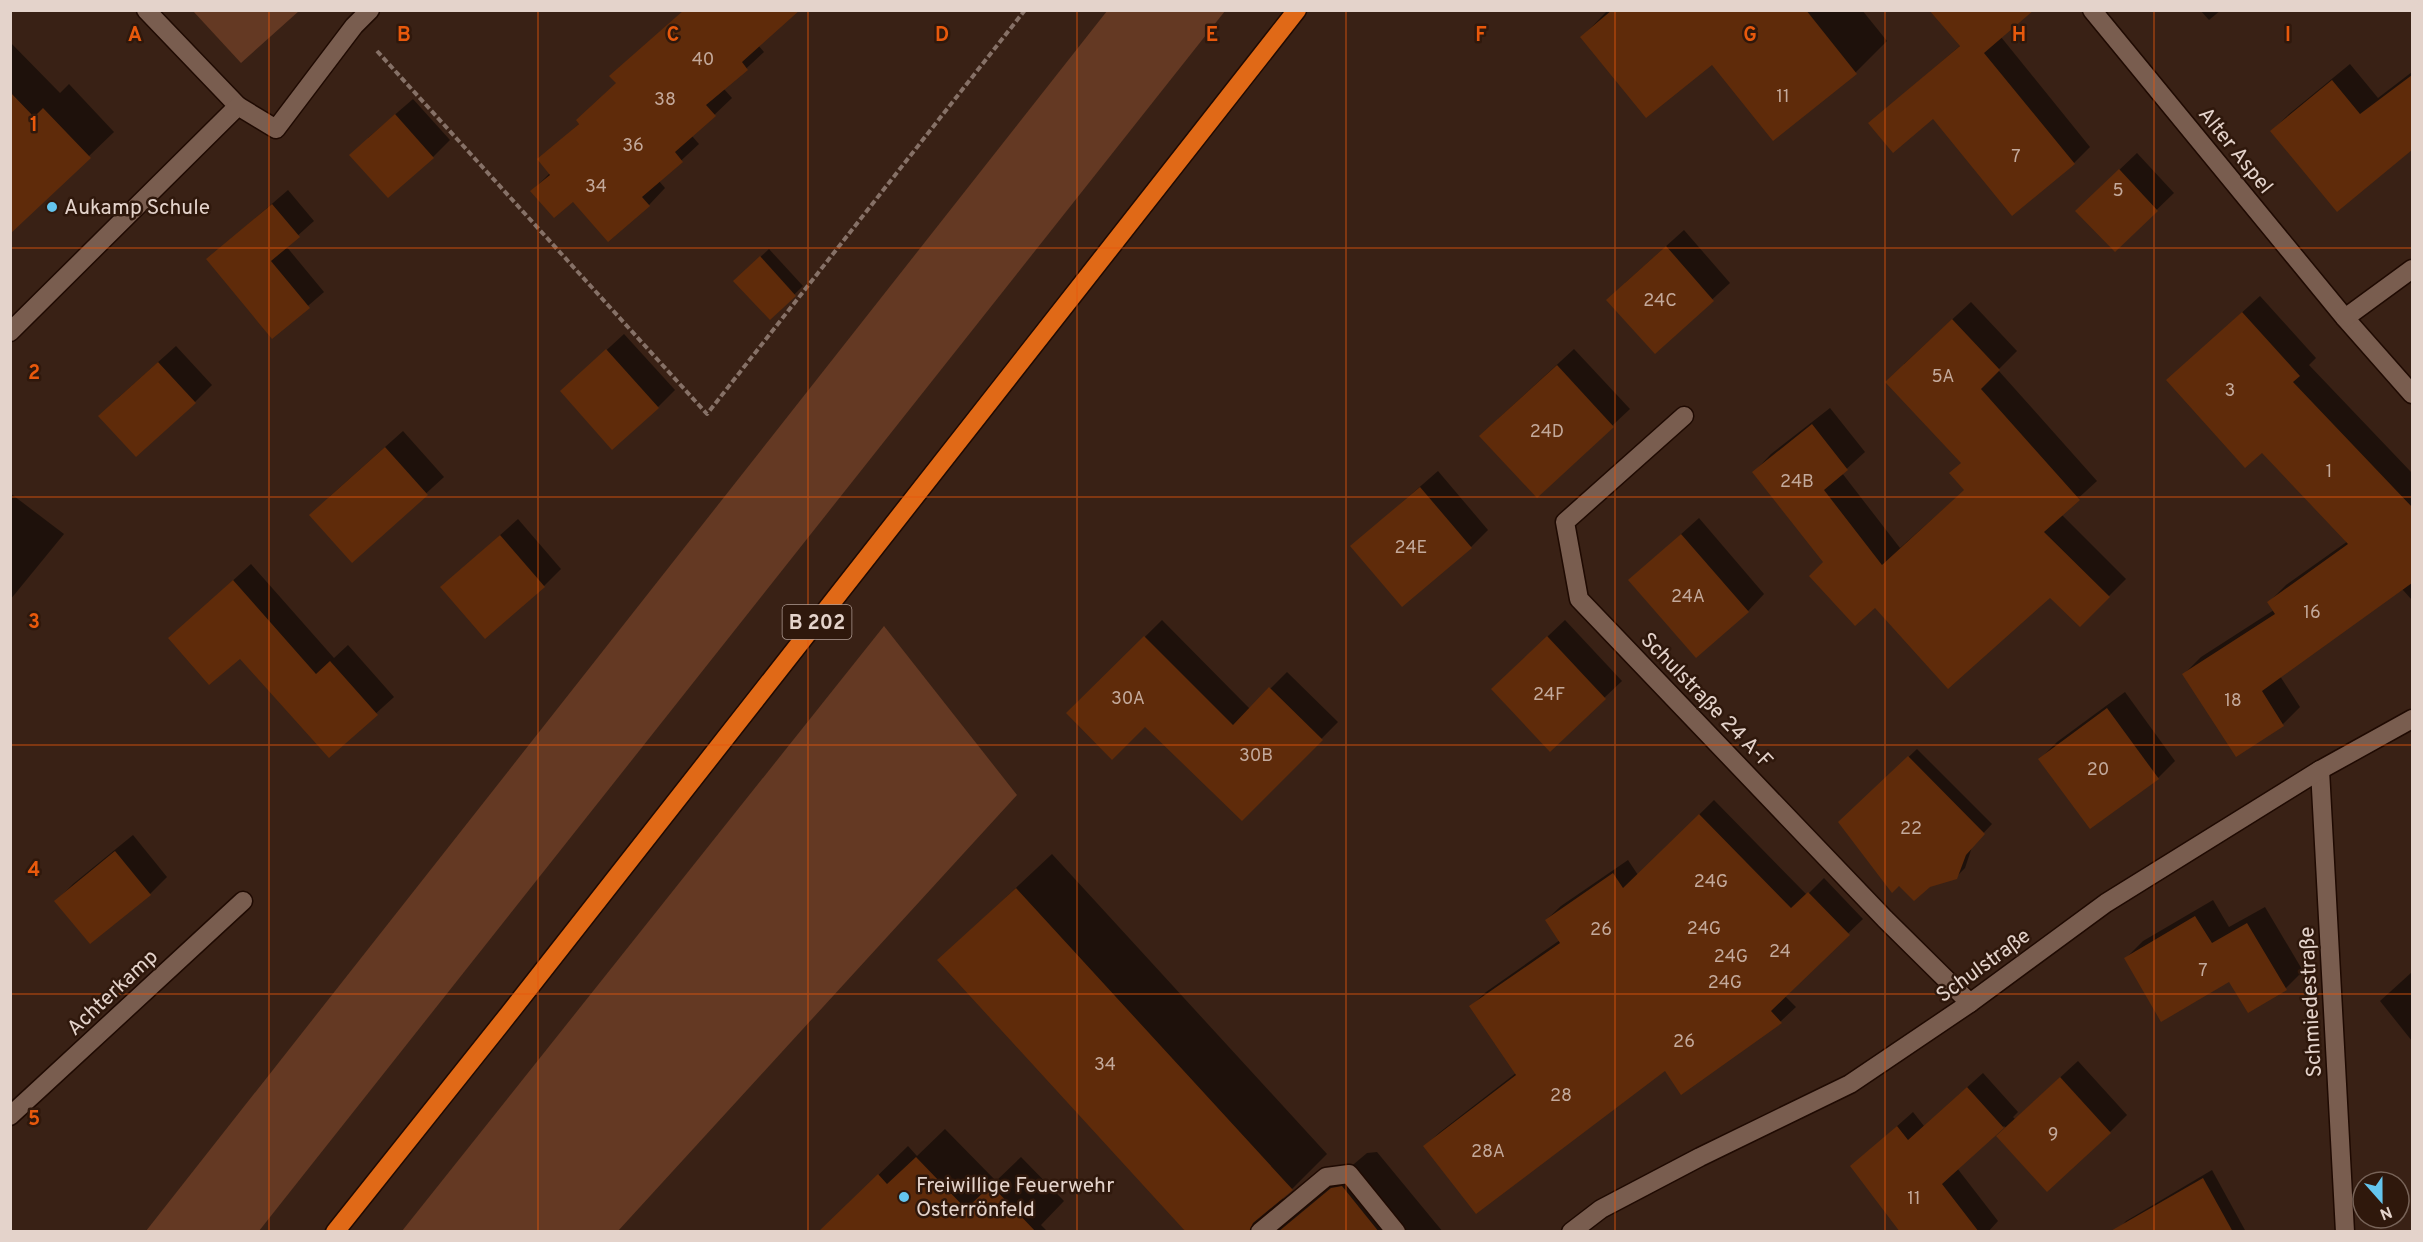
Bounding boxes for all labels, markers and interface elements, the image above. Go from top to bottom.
text: A [128,23,142,49]
text: B [397,23,411,49]
text: C [667,23,679,49]
text: D [935,23,949,49]
text: E [1206,23,1218,49]
text: F [1475,23,1487,49]
text: G [1743,23,1757,49]
text: H [2012,23,2026,49]
text: I [2285,23,2291,49]
house number: 40 [692,49,714,72]
house number: 11 [1776,86,1790,109]
house number: 38 [654,89,676,112]
street label: Alter Aspel [2192,102,2278,200]
text: 1 [30,113,38,139]
house number: 36 [622,135,644,158]
house number: 7 [2011,146,2021,169]
house number: 34 [585,176,607,199]
house number: 5 [2112,180,2124,203]
place label: Aukamp Schule [64,195,210,222]
marker: Aukamp Schule [45,200,59,214]
house number: 24C [1643,290,1677,313]
text: 2 [28,361,40,387]
house number: 5A [1931,366,1955,389]
house number: 3 [2225,380,2235,403]
house number: 24D [1530,421,1564,444]
house number: 1 [2326,461,2332,484]
house number: 24B [1780,471,1814,494]
house number: 24E [1395,537,1427,560]
house number: 24A [1671,586,1705,609]
house number: 16 [2303,602,2321,625]
road number: B 202 [782,605,852,639]
text: 3 [28,610,40,636]
street label: Schulstraße 24 A-F [1634,627,1778,775]
house number: 24F [1533,684,1565,707]
house number: 30A [1111,688,1145,711]
house number: 18 [2224,690,2242,713]
house number: 30B [1239,745,1273,768]
house number: 20 [2087,759,2109,782]
house number: 22 [1900,818,1922,841]
text: 4 [28,858,40,884]
house number: 24G [1694,871,1728,894]
house number: 24G [1687,918,1721,941]
house number: 26 [1590,919,1612,942]
street label: Schulstraße [1931,923,2036,1010]
street label: Schmiedestraße [2294,926,2329,1078]
house number: 24 [1769,941,1791,964]
street label: Achterkamp [62,944,164,1042]
house number: 24G [1714,946,1748,969]
house number: 7 [2198,960,2208,983]
house number: 24G [1708,972,1742,995]
house number: 26 [1673,1031,1695,1054]
house number: 34 [1094,1054,1116,1077]
house number: 28 [1550,1085,1572,1108]
text: 5 [28,1107,40,1133]
house number: 9 [2048,1124,2058,1147]
house number: 28A [1471,1141,1505,1164]
north arrow [2351,1170,2411,1230]
place label: Freiwillige Feuerwehr Osterrönfeld [916,1173,1114,1224]
house number: 11 [1907,1188,1921,1211]
marker: Freiwillige Feuerwehr Osterrönfeld [897,1190,911,1204]
text: N [2377,1201,2395,1224]

